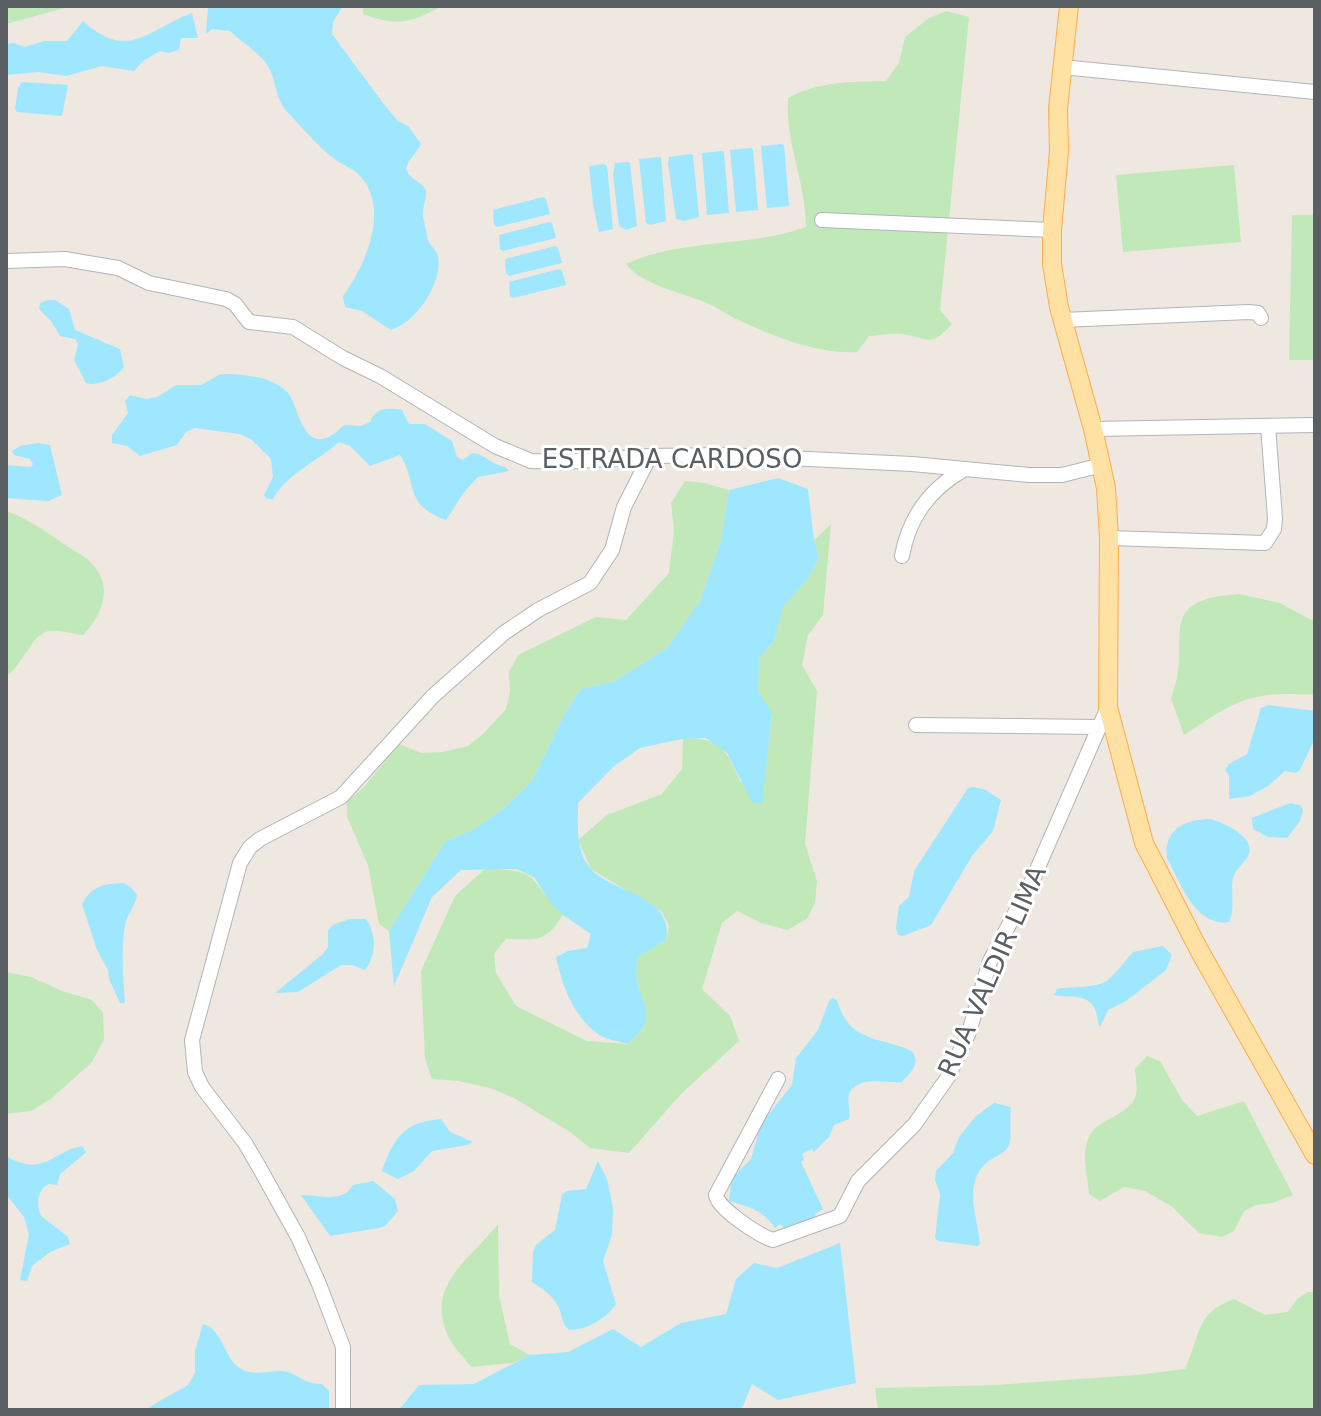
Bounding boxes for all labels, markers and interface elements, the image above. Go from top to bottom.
street label: ESTRADA CARDOSO [542,444,802,474]
street label: RUA VALDIR LIMA [932,861,1052,1081]

